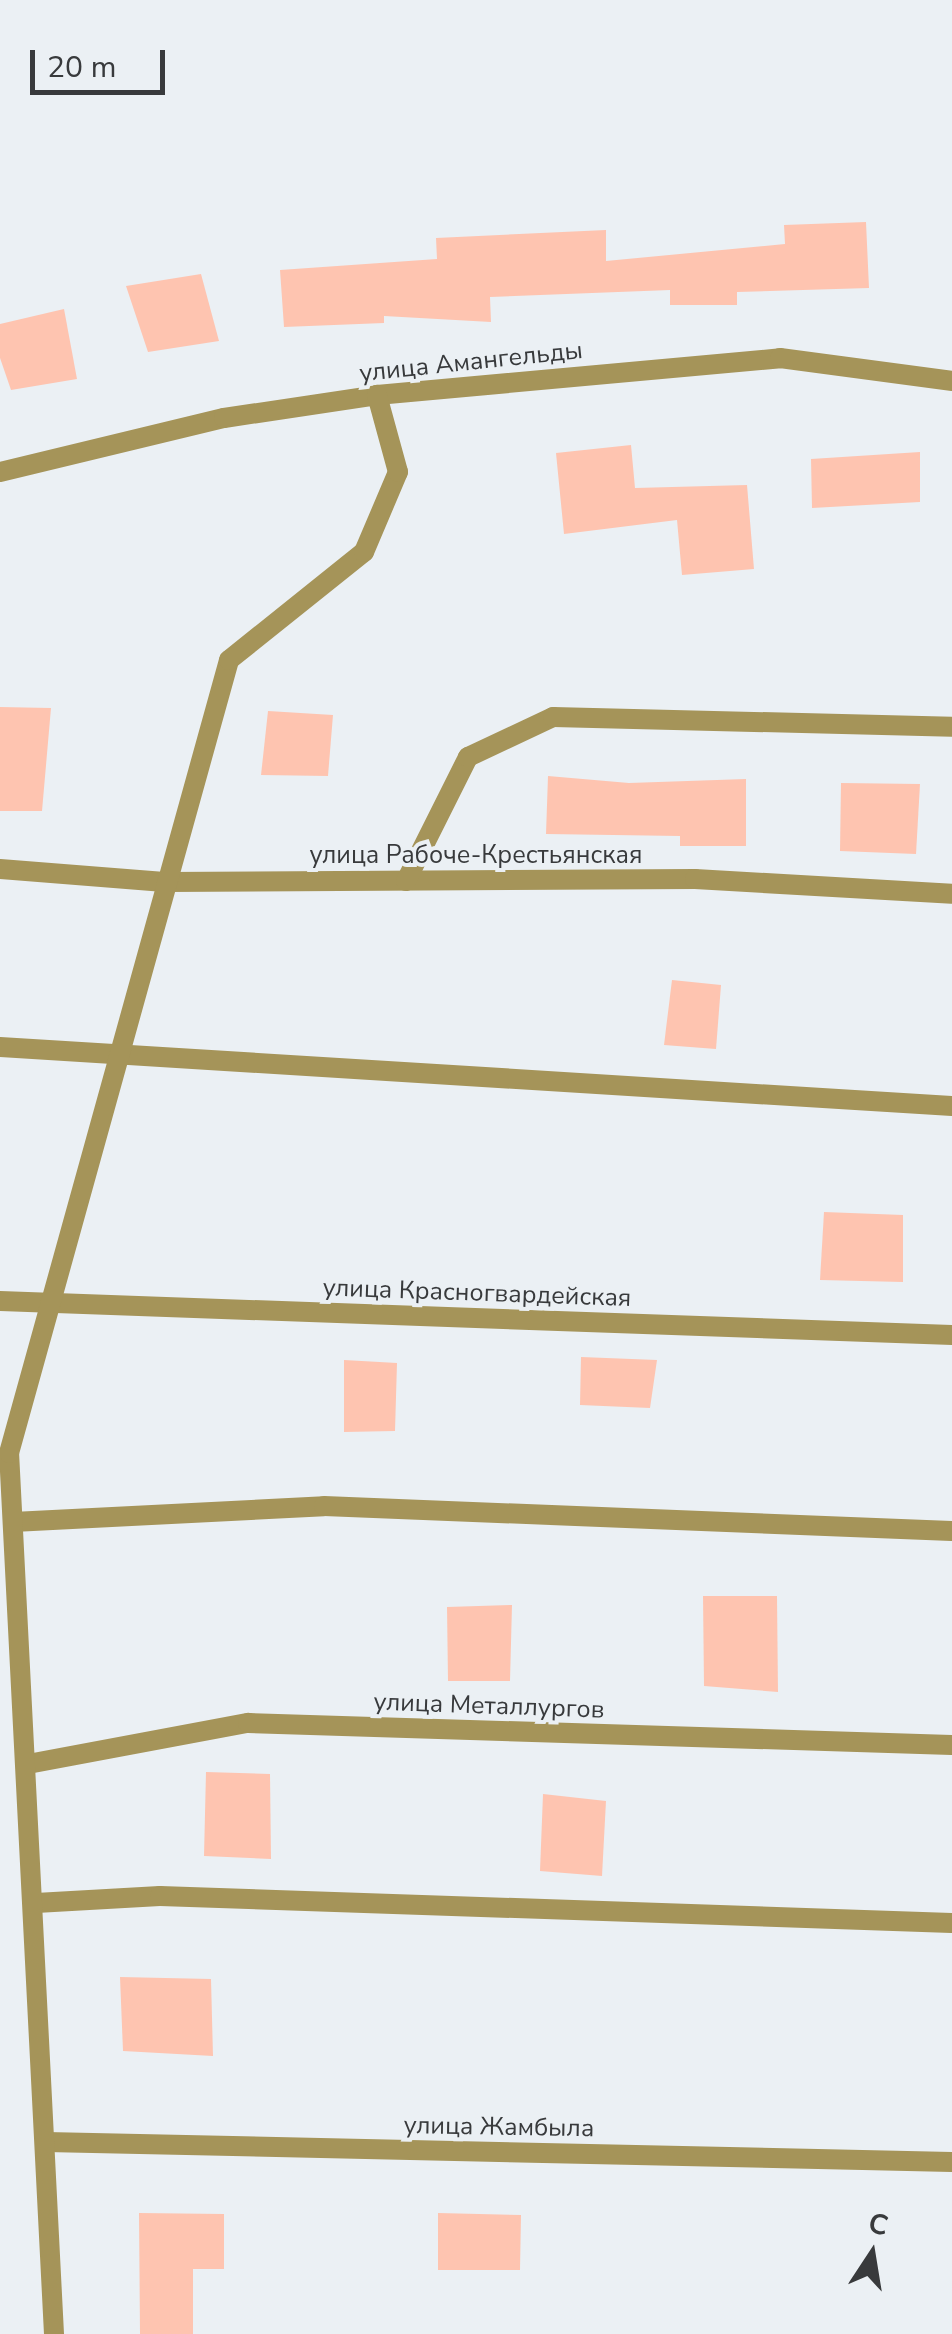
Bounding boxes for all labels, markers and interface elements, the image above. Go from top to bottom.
scale bar [35,30,170,92]
text: 20 m [47,47,116,88]
street label: улица Амангельды [358,335,584,389]
street label: улица Рабоче-Крестьянская [310,840,642,870]
street label: улица Красногвардейская [322,1273,632,1313]
street label: улица Металлургов [373,1687,605,1725]
street label: улица Жамбыла [403,2110,595,2144]
north arrow [822,2204,922,2304]
text: С [865,2204,891,2245]

